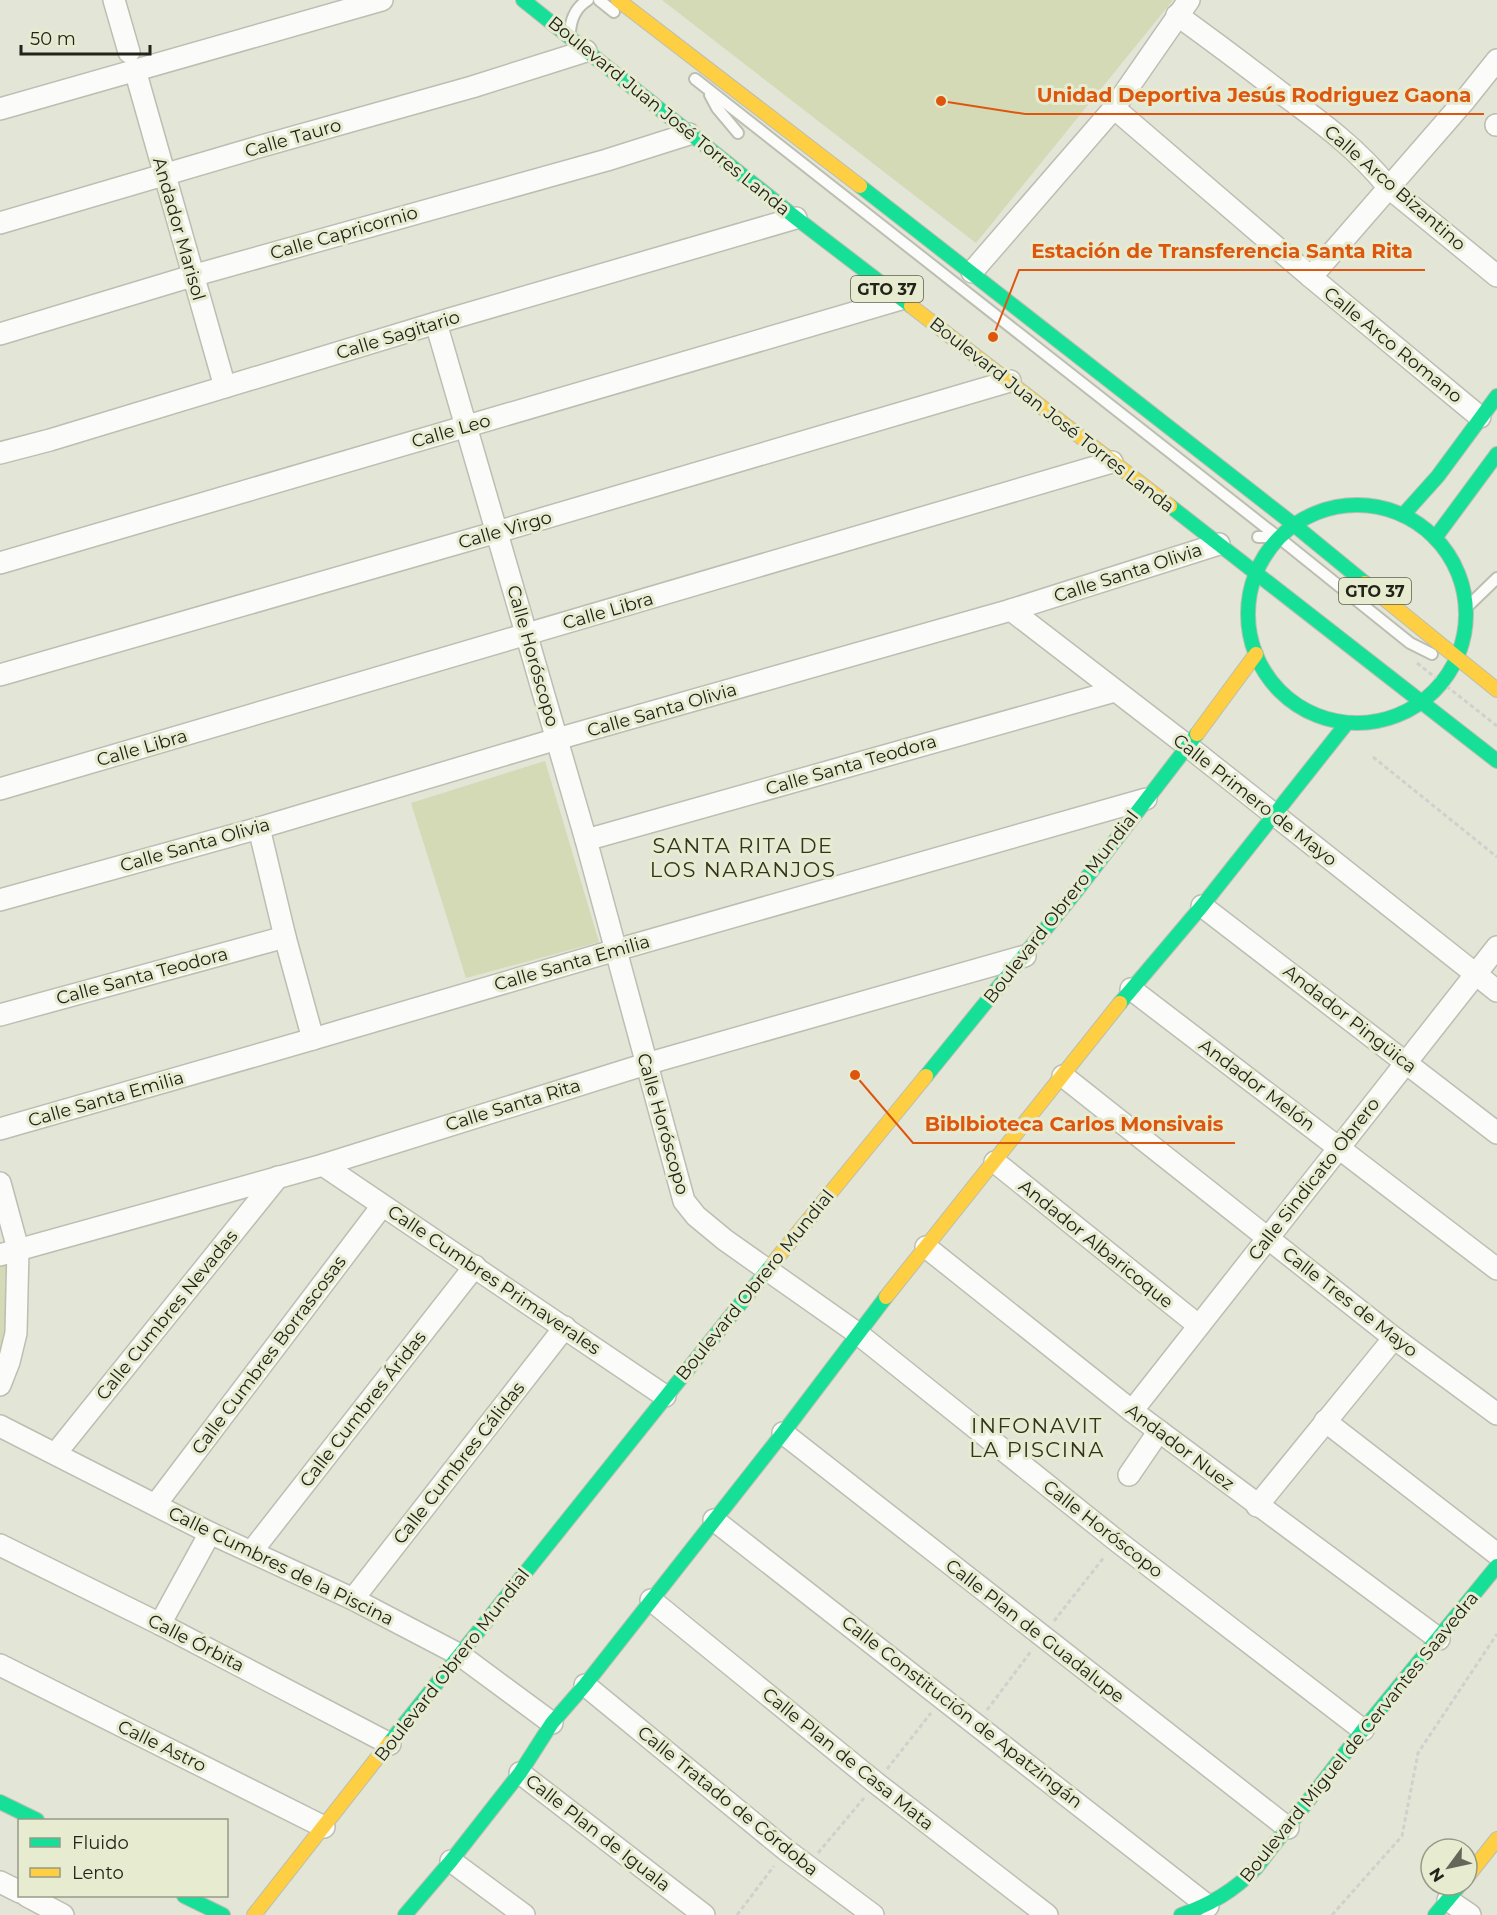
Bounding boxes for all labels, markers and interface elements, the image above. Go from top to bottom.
street label: Boulevard Juan José Torres Landa [544,11,794,221]
scale bar [21,18,150,56]
text: 50 m [30,28,76,50]
callout: Unidad Deportiva Jesús Rodriguez Gaona [1025,76,1484,114]
text: Unidad Deportiva Jesús Rodriguez Gaona [1037,83,1471,107]
street label: Calle Tauro [242,114,344,162]
street label: Calle Arco Bizantino [1320,121,1470,255]
street label: Andador Marisol [148,155,210,303]
street label: Calle Capricornio [268,201,420,265]
callout: Estación de Transferencia Santa Rita [1019,232,1425,270]
text: Estación de Transferencia Santa Rita [1031,239,1413,263]
road number: GTO 37 [851,276,923,302]
street label: Calle Arco Romano [1319,282,1467,408]
street label: Calle Sagitario [334,306,462,364]
street label: Boulevard Juan José Torres Landa [925,312,1179,518]
street label: Calle Leo [409,409,493,453]
street label: Calle Virgo [456,506,554,554]
street label: Calle Santa Olivia [1051,539,1205,607]
road number: GTO 37 [1339,578,1411,604]
street label: Calle Horóscopo [502,583,564,729]
street label: Calle Libra [560,588,656,634]
street label: Calle Santa Olivia [585,678,739,742]
street label: Calle Libra [94,725,190,771]
street label: Calle Primero de Mayo [1169,729,1341,871]
street label: Calle Santa Teodora [763,730,939,800]
street label: Boulevard Obrero Mundial [979,806,1143,1008]
street label: Calle Santa Olivia [118,813,272,877]
district label: SANTA RITA DE LOS NARANJOS [650,833,836,882]
street label: Calle Santa Emilia [492,930,652,996]
street label: Calle Santa Teodora [54,942,230,1010]
street label: Andador Pingüica [1279,960,1421,1078]
street label: Andador Melón [1195,1034,1319,1136]
street label: Calle Horóscopo [632,1051,694,1197]
street label: Calle Santa Emilia [26,1066,186,1132]
street label: Calle Santa Rita [443,1074,583,1136]
street label: Calle Sindicato Obrero [1244,1093,1384,1265]
callout: Biblbioteca Carlos Monsivais [913,1105,1235,1143]
text: Biblbioteca Carlos Monsivais [925,1112,1224,1136]
street label: Andador Albaricoque [1014,1175,1178,1313]
street label: Boulevard Obrero Mundial [671,1185,839,1385]
street label: Calle Cumbres Primaverales [384,1201,605,1360]
street label: Calle Cumbres Nevadas [92,1225,243,1405]
street label: Calle Tres de Mayo [1278,1242,1422,1362]
street label: Calle Cumbres Borrascosas [187,1251,351,1459]
street label: Calle Cumbres Áridas [295,1326,431,1491]
street label: Calle Cumbres Cálidas [389,1377,529,1549]
street label: Andador Nuez [1121,1399,1239,1495]
district label: INFONAVIT LA PISCINA [969,1413,1105,1462]
street label: Calle Horóscopo [1039,1475,1167,1583]
street label: Calle Cumbres de la Piscina [165,1502,397,1630]
street label: Calle Plan de Guadalupe [941,1554,1129,1708]
street label: Boulevard Obrero Mundial [370,1564,534,1766]
street label: Boulevard Miguel de Cervantes Saavedra [1235,1587,1483,1887]
street label: Calle Órbita [144,1609,248,1677]
street label: Calle Constitución de Apatzingán [837,1611,1087,1813]
street label: Calle Plan de Casa Mata [758,1683,938,1835]
street label: Calle Astro [114,1715,210,1777]
street label: Calle Tratado de Córdoba [633,1721,823,1881]
street label: Calle Plan de Iguala [521,1770,675,1896]
legend [18,1819,228,1897]
text: Fluido [72,1832,129,1854]
north arrow [1419,1837,1479,1897]
text: Lento [72,1862,124,1884]
text: N [1425,1864,1448,1885]

